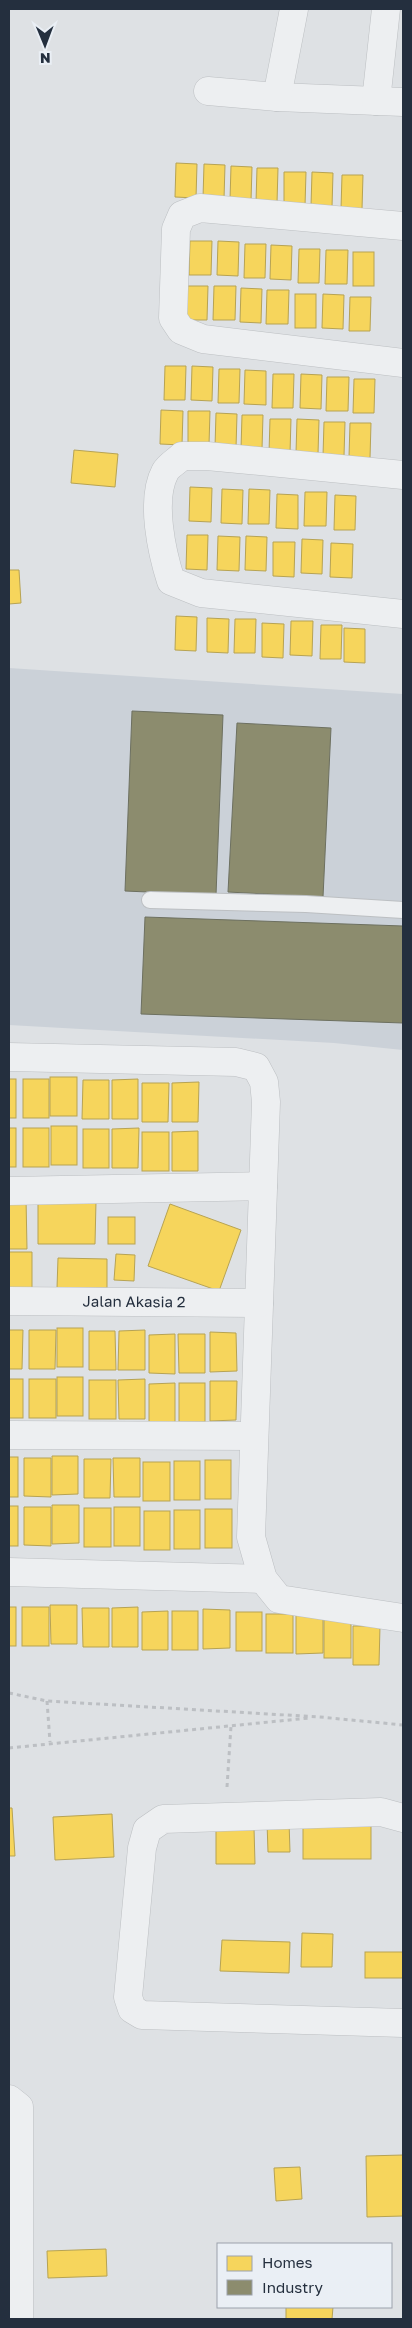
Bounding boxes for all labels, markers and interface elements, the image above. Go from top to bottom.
north arrow [20,20,70,70]
text: N [40,50,51,67]
street label: Jalan Akasia 2 [82,1292,186,1310]
legend [217,2243,392,2308]
text: Homes [262,2253,312,2271]
text: Industry [262,2278,323,2296]

